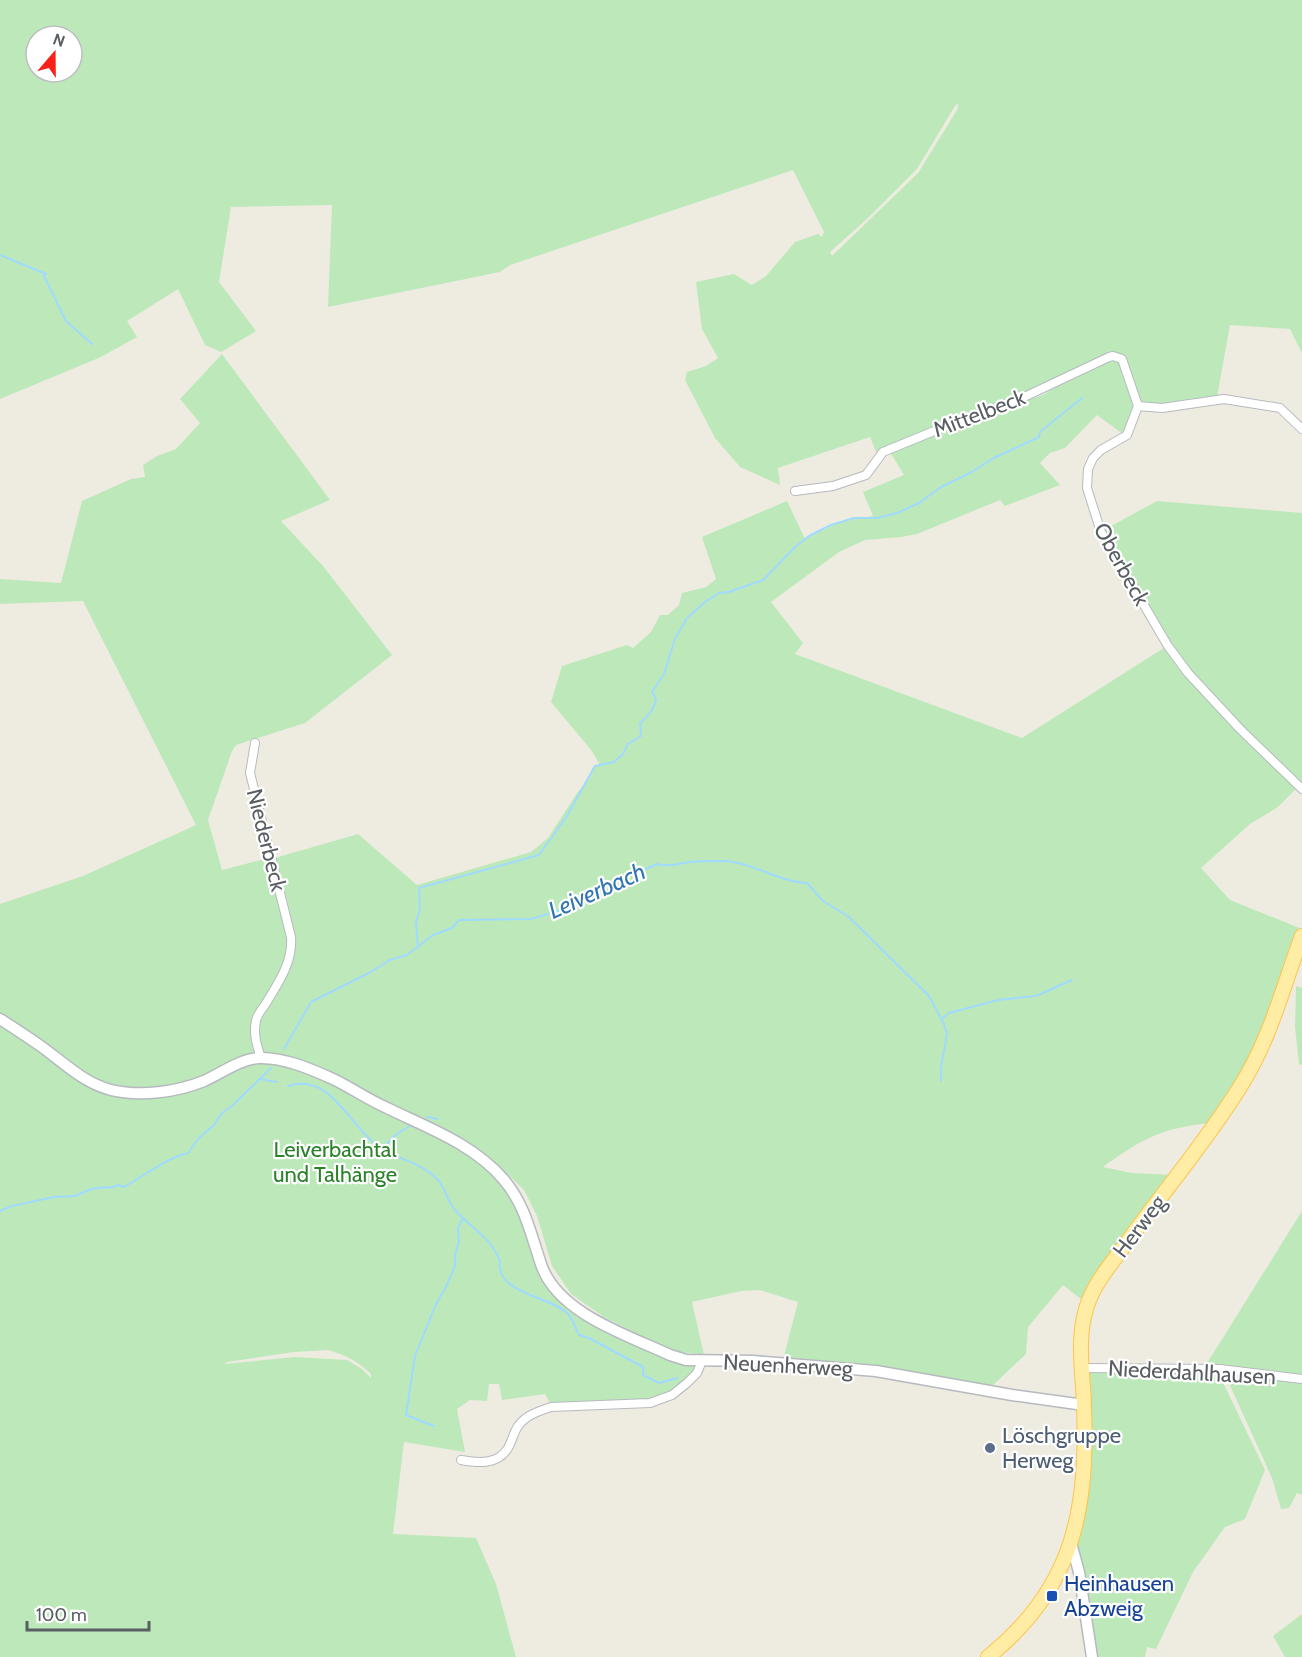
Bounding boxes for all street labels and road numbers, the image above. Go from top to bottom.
street label: Mittelbeck [929,383,1029,443]
street label: Oberbeck [1088,518,1155,611]
street label: Niederbeck [241,786,292,894]
street label: Herweg [1107,1189,1172,1263]
street label: Neuenherweg [722,1349,854,1382]
street label: Niederdahlhausen [1107,1355,1277,1390]

